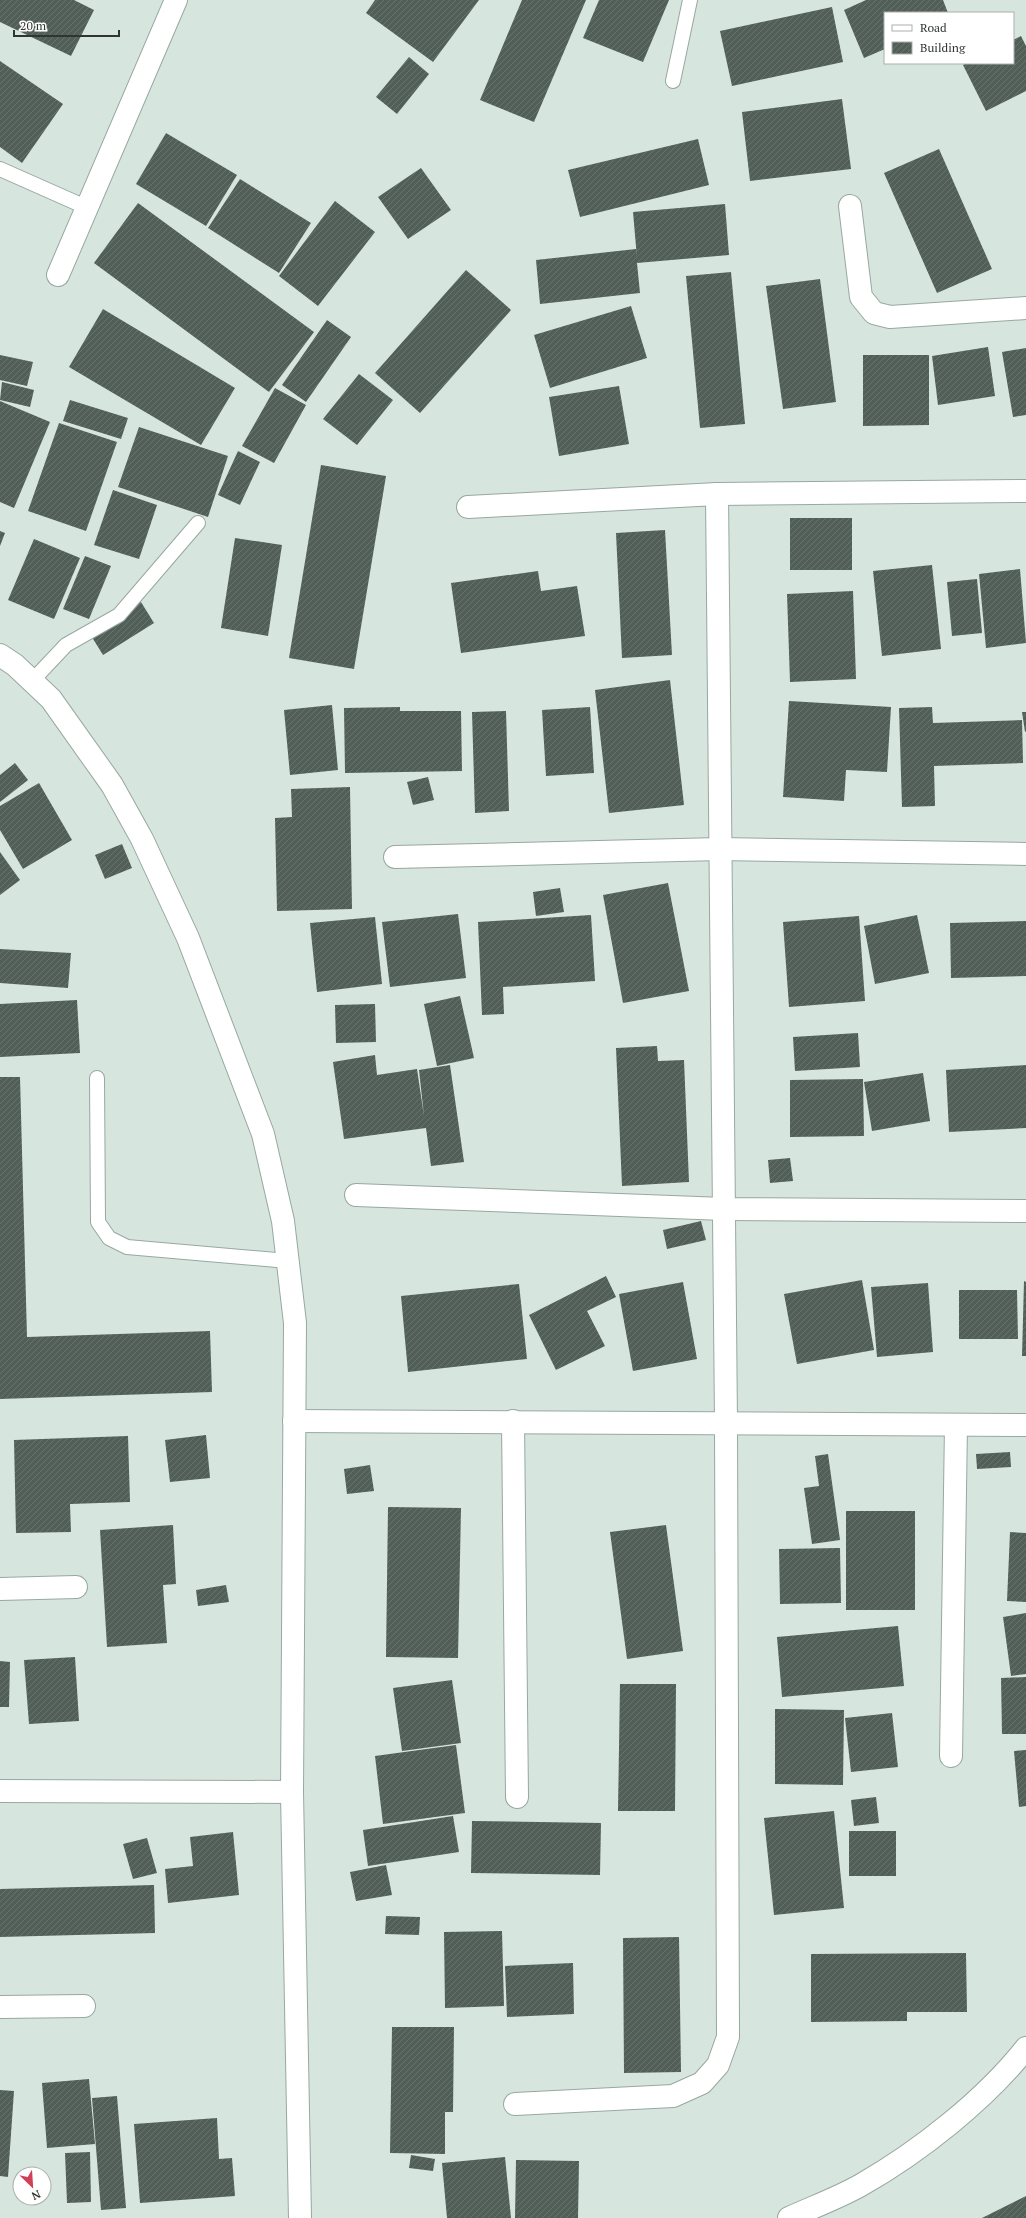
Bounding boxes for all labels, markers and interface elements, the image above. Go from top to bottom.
scale bar [14,12,119,38]
legend [884,12,1014,64]
text: 20 m [20,18,47,33]
text: Road [920,20,947,35]
text: Building [920,40,966,55]
north arrow [12,2166,52,2206]
text: N [29,2187,43,2203]

